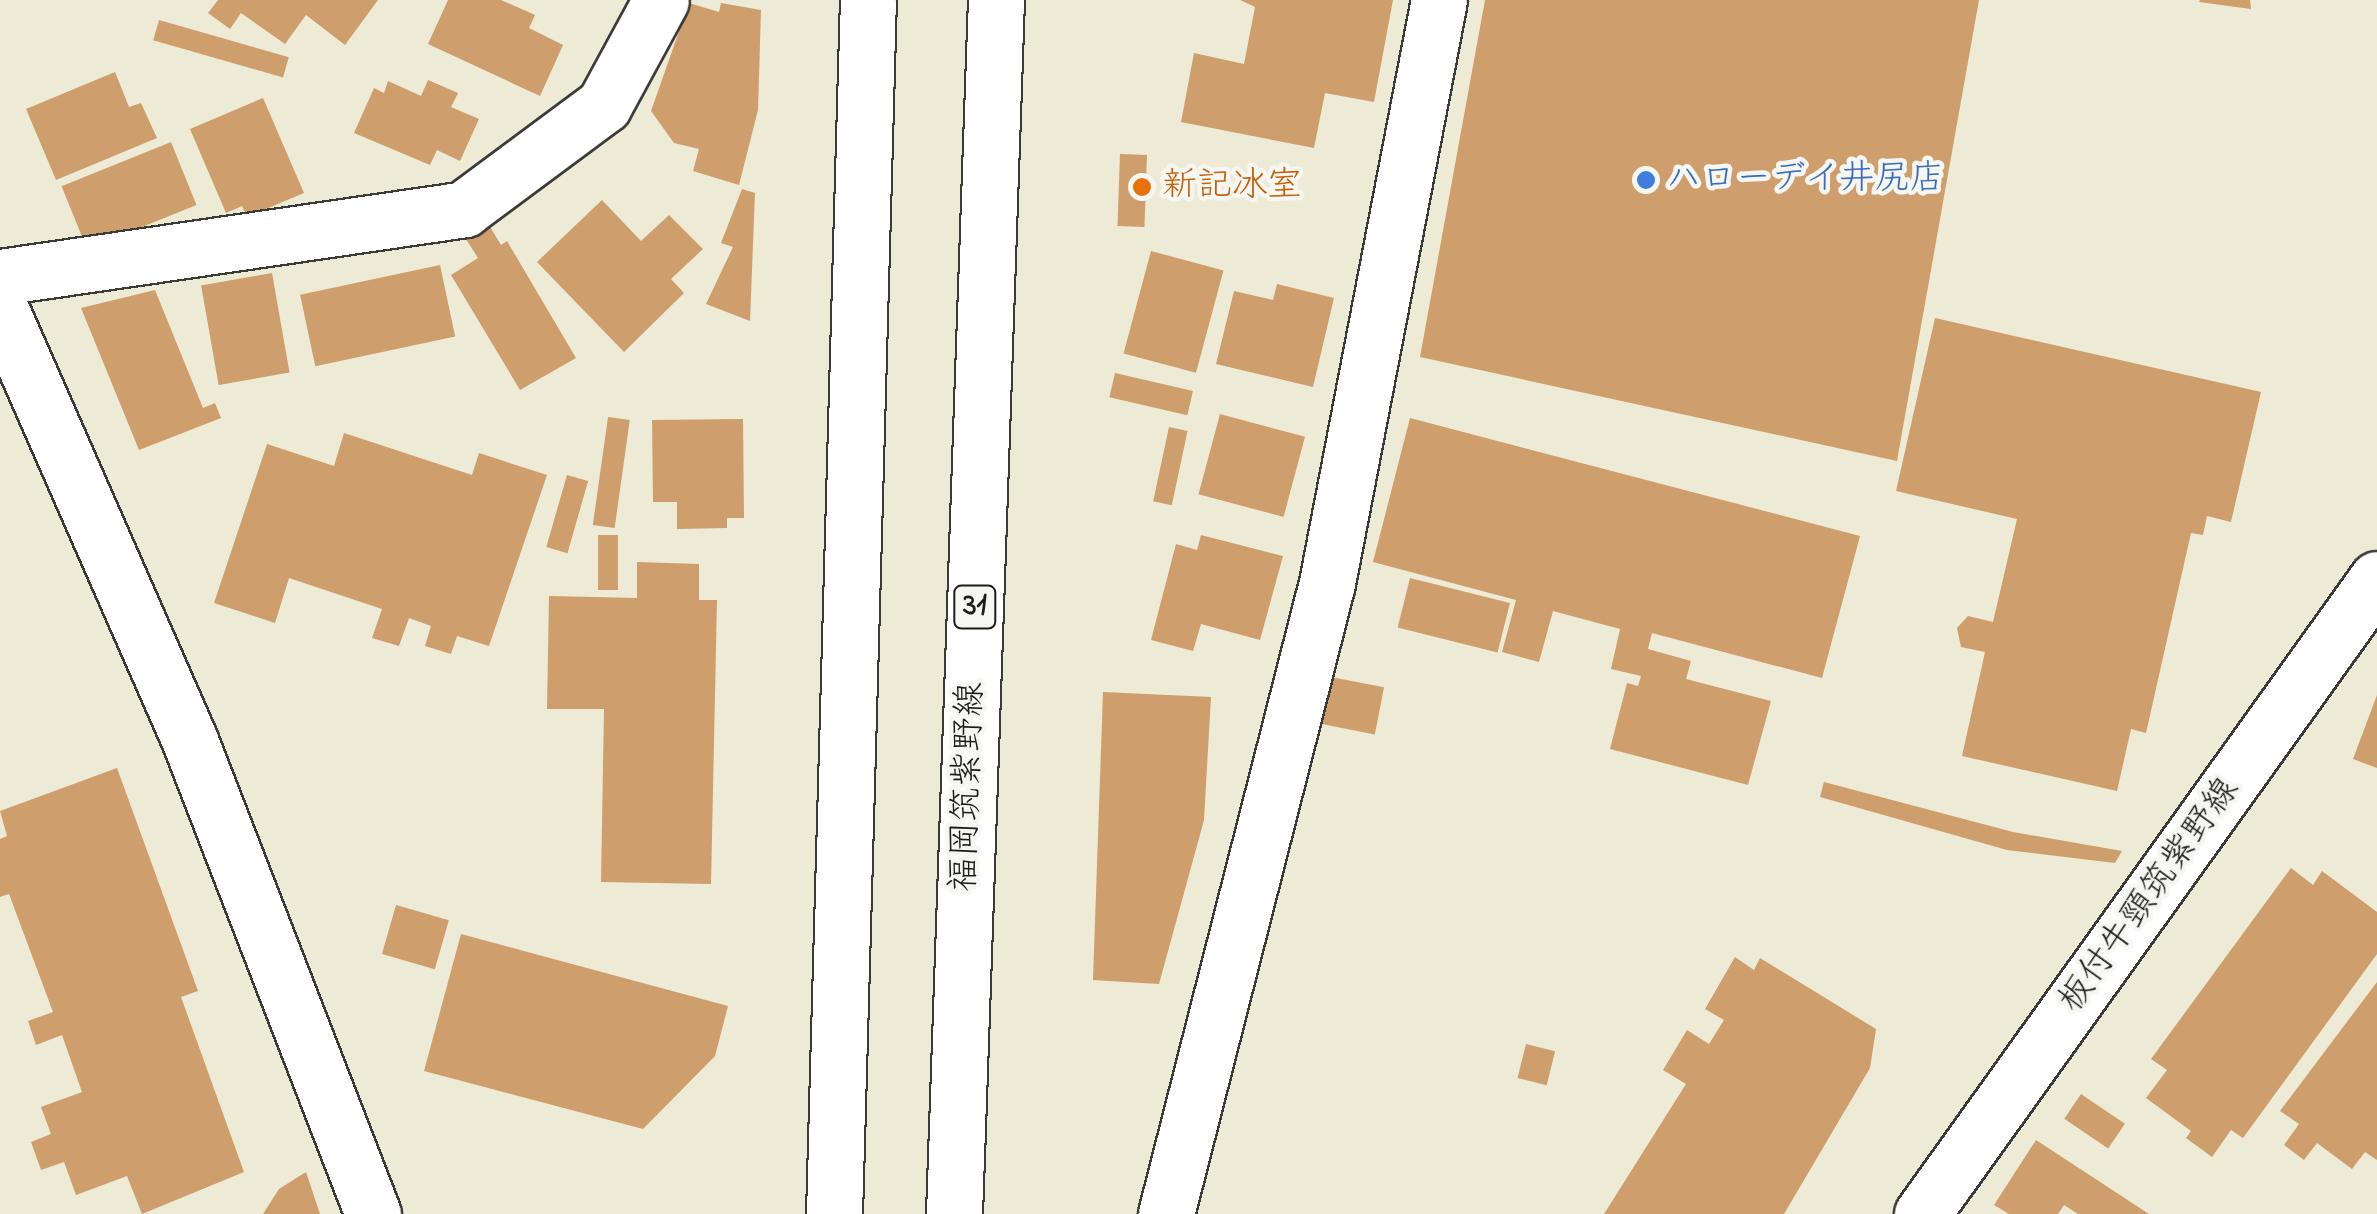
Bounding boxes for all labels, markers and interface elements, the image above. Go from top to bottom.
place label: ハローデイ井尻店 [1666,159,1946,201]
place label: 新記冰室 [1162,166,1302,208]
marker: ハローデイ井尻店 [1635,169,1657,191]
marker: 新記冰室 [1131,176,1153,198]
road number: 31 [952,580,998,634]
street label: 福岡筑紫野線 [944,681,994,893]
street label: 板付牛頸筑紫野線 [2051,770,2249,1022]

